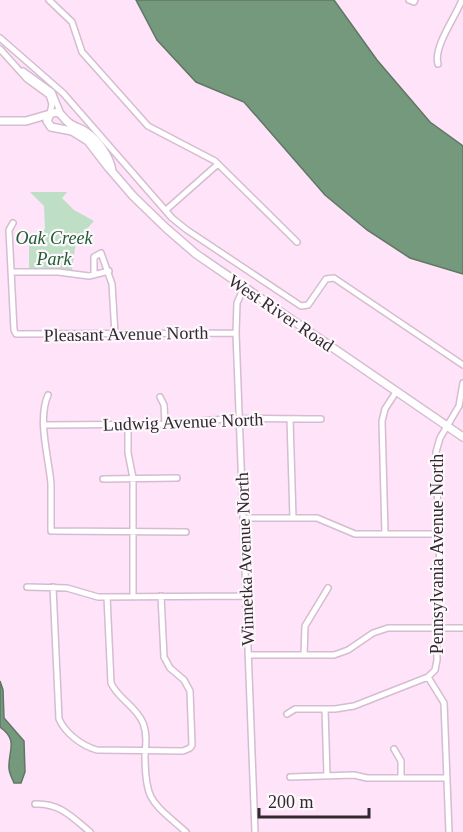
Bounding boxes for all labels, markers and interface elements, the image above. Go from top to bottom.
park label: Oak Creek Park [16,228,93,269]
street label: West River Road [225,270,337,356]
street label: Pleasant Avenue North [44,323,208,345]
street label: Ludwig Avenue North [102,409,264,435]
street label: Pennsylvania Avenue North [427,454,447,654]
street label: Winnetka Avenue North [232,472,258,646]
scale bar [259,781,368,819]
text: 200 m [268,792,314,812]

